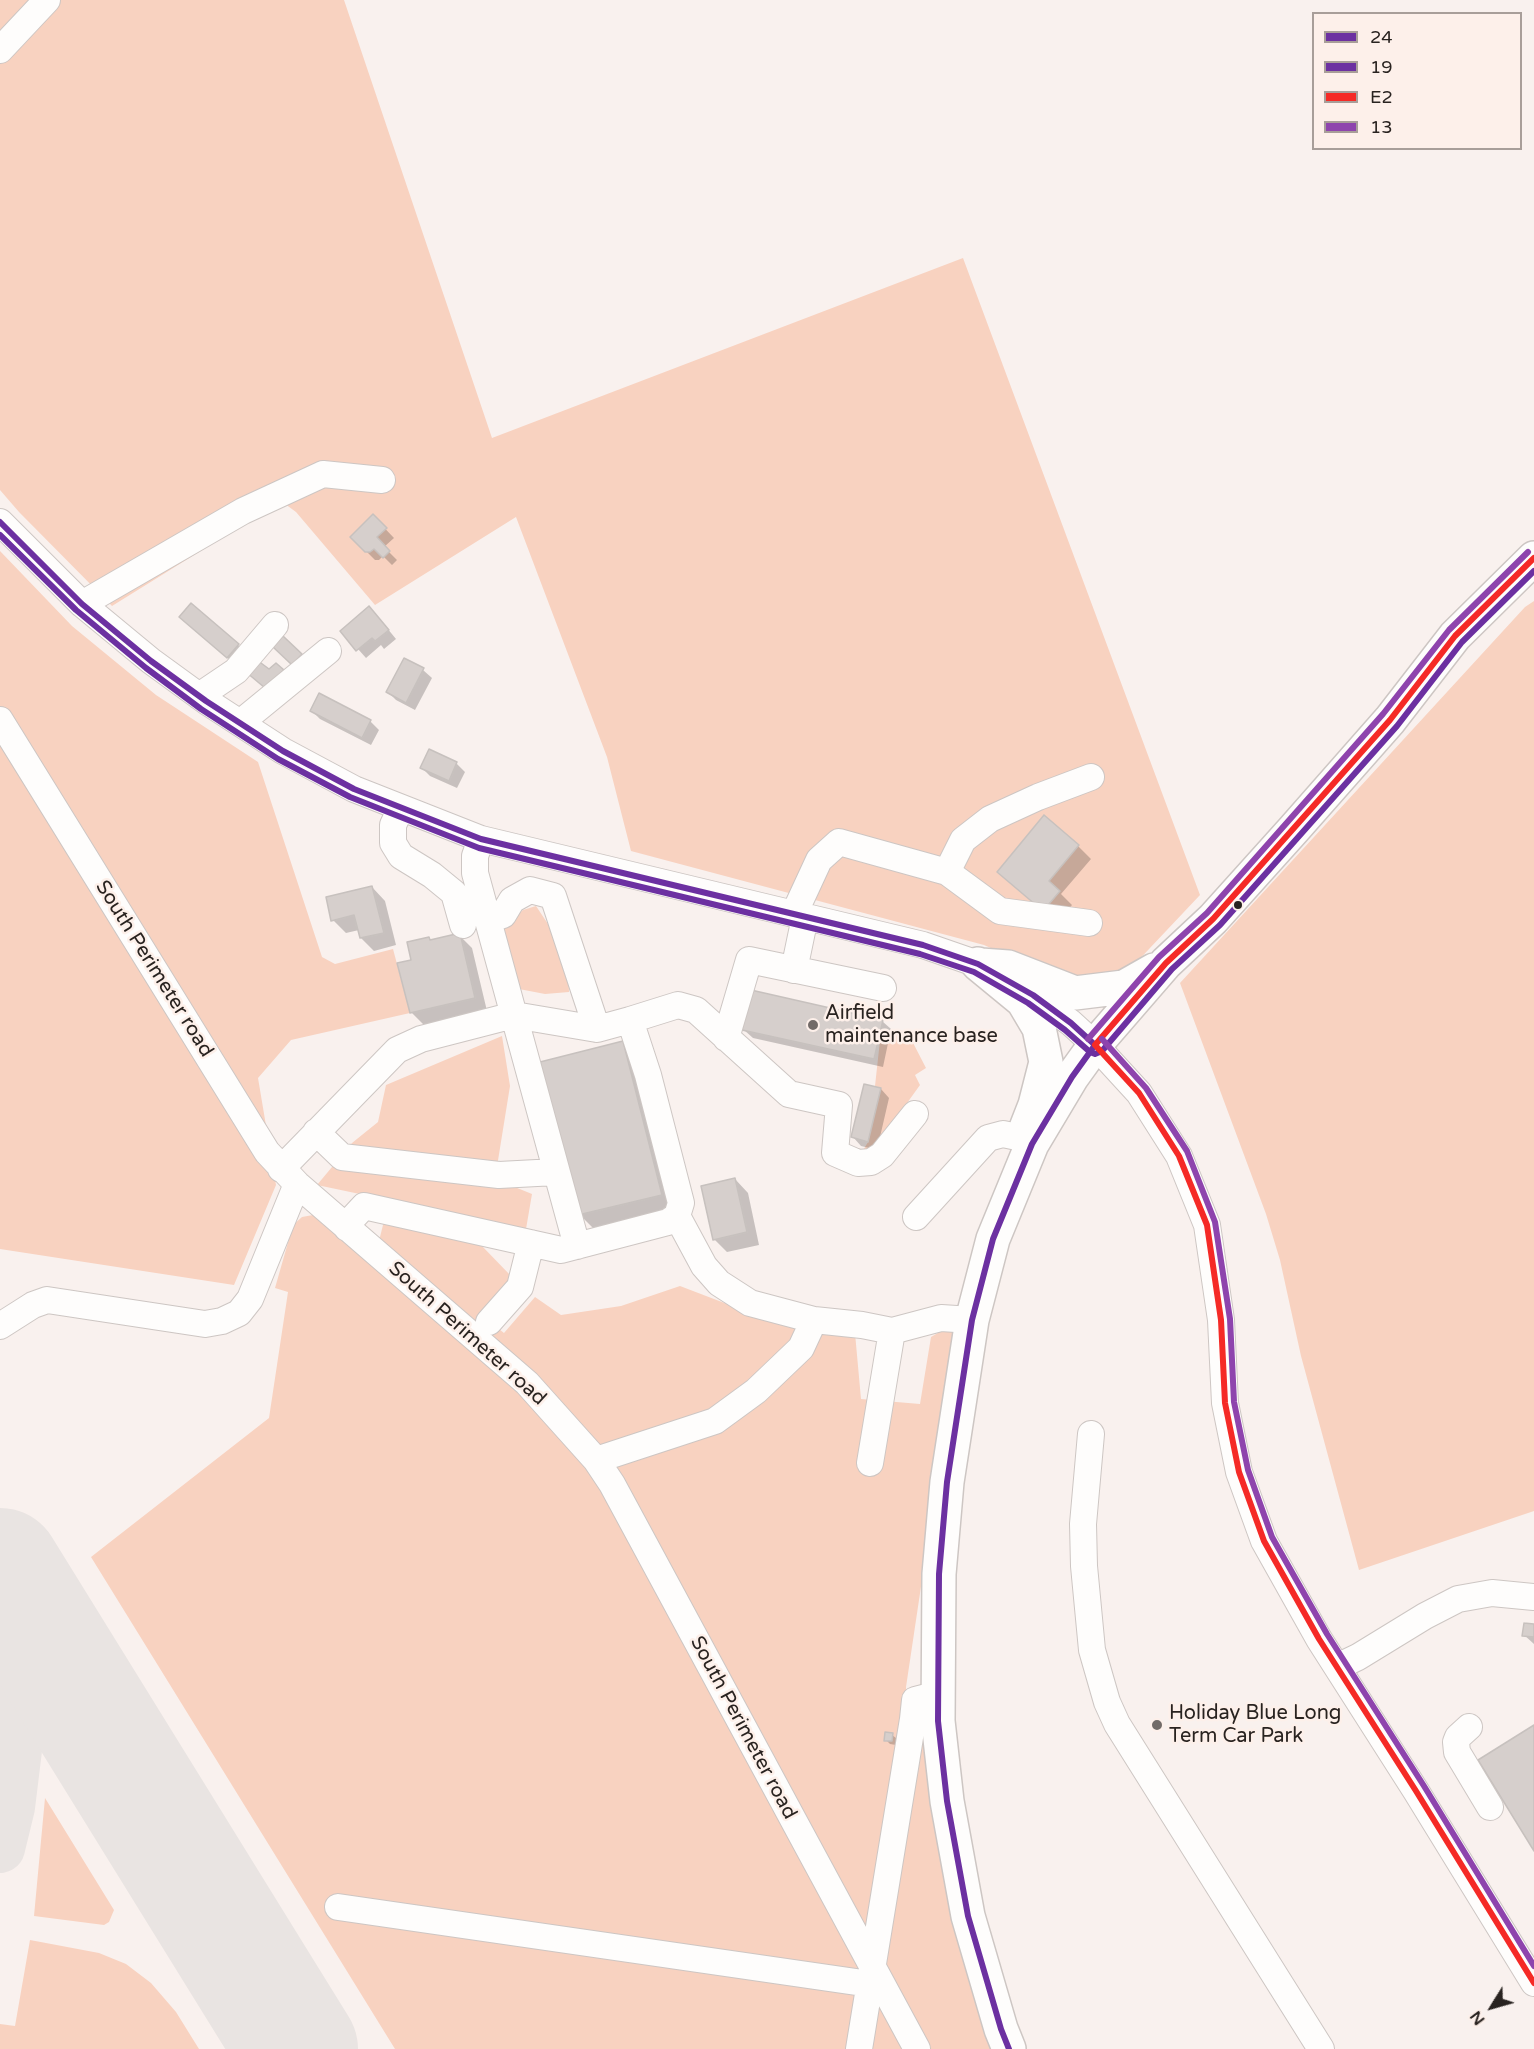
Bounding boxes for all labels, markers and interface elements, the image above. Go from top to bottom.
legend [1312,12,1522,150]
text: 24 [1370,26,1393,48]
text: 19 [1370,56,1393,78]
text: E2 [1370,86,1393,108]
text: 13 [1370,116,1393,138]
street label: South Perimeter road [90,876,218,1062]
unlabelled marker [1232,899,1244,911]
place label: Airfield maintenance base [825,1002,998,1049]
marker: Airfield maintenance base [806,1018,820,1032]
street label: South Perimeter road [383,1257,551,1411]
street label: South Perimeter road [685,1633,801,1823]
place label: Holiday Blue Long Term Car Park [1169,1702,1341,1749]
marker: Holiday Blue Long Term Car Park [1150,1718,1164,1732]
north arrow [1462,1977,1522,2037]
text: N [1466,2007,1489,2029]

